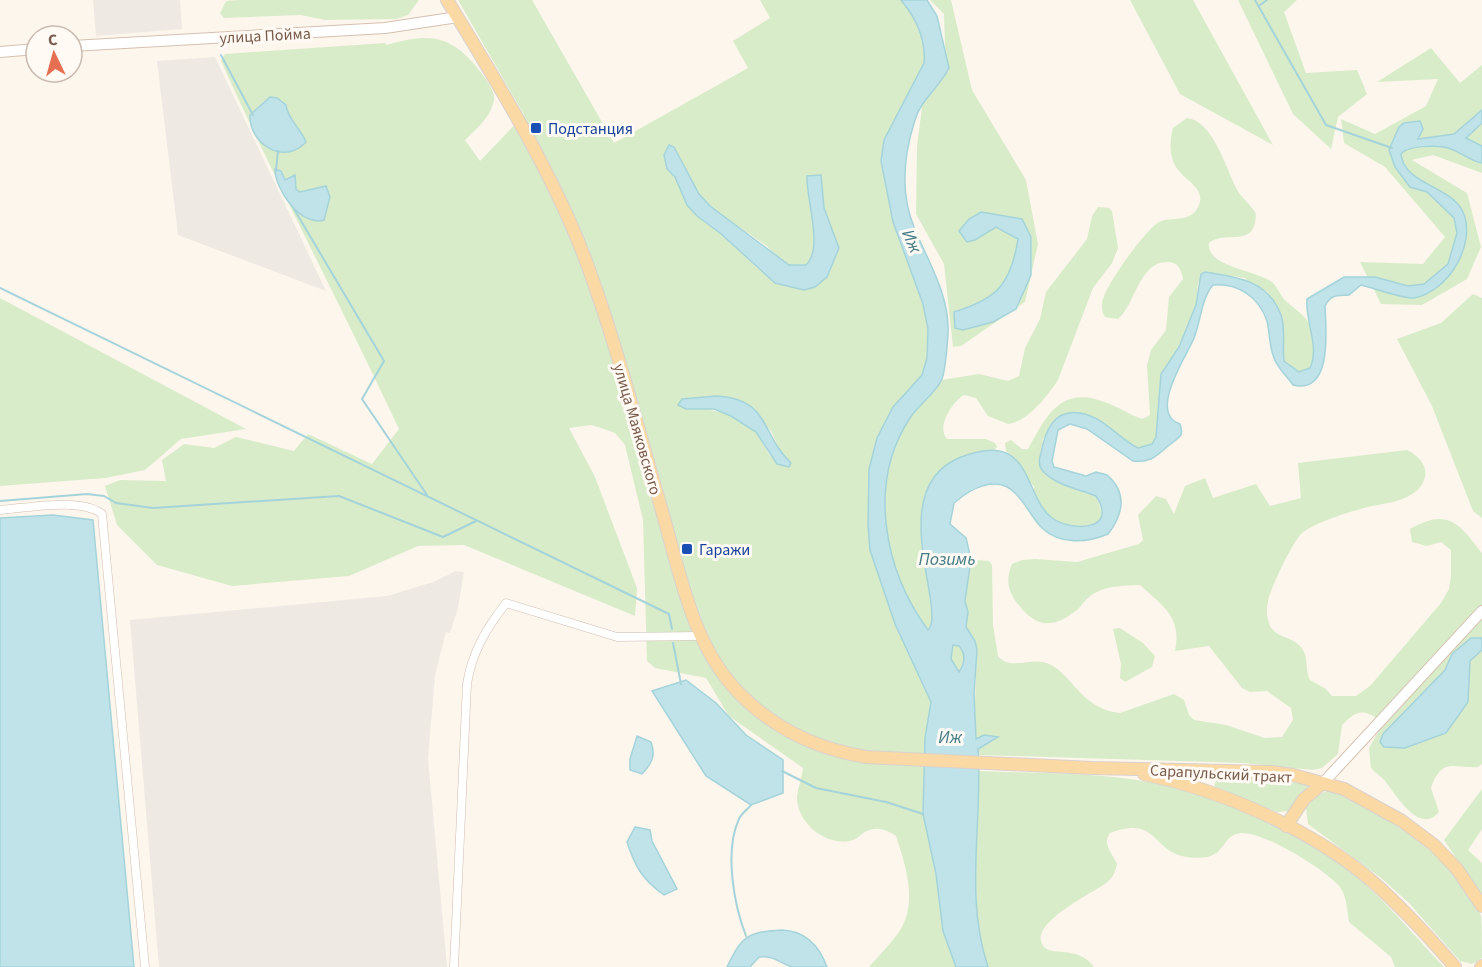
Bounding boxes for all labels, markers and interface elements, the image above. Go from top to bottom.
street label: улица Пойма [219,23,311,49]
north arrow [24,24,84,84]
text: С [47,29,58,51]
place label: Подстанция [548,118,633,140]
marker: Подстанция [529,121,543,135]
water label: Иж [895,225,928,258]
street label: улица Маяковского [608,361,666,498]
place label: Гаражи [699,539,750,561]
marker: Гаражи [680,542,694,556]
water label: Позимь [919,547,975,572]
water label: Иж [938,725,962,750]
street label: Сарапульский тракт [1149,759,1292,789]

